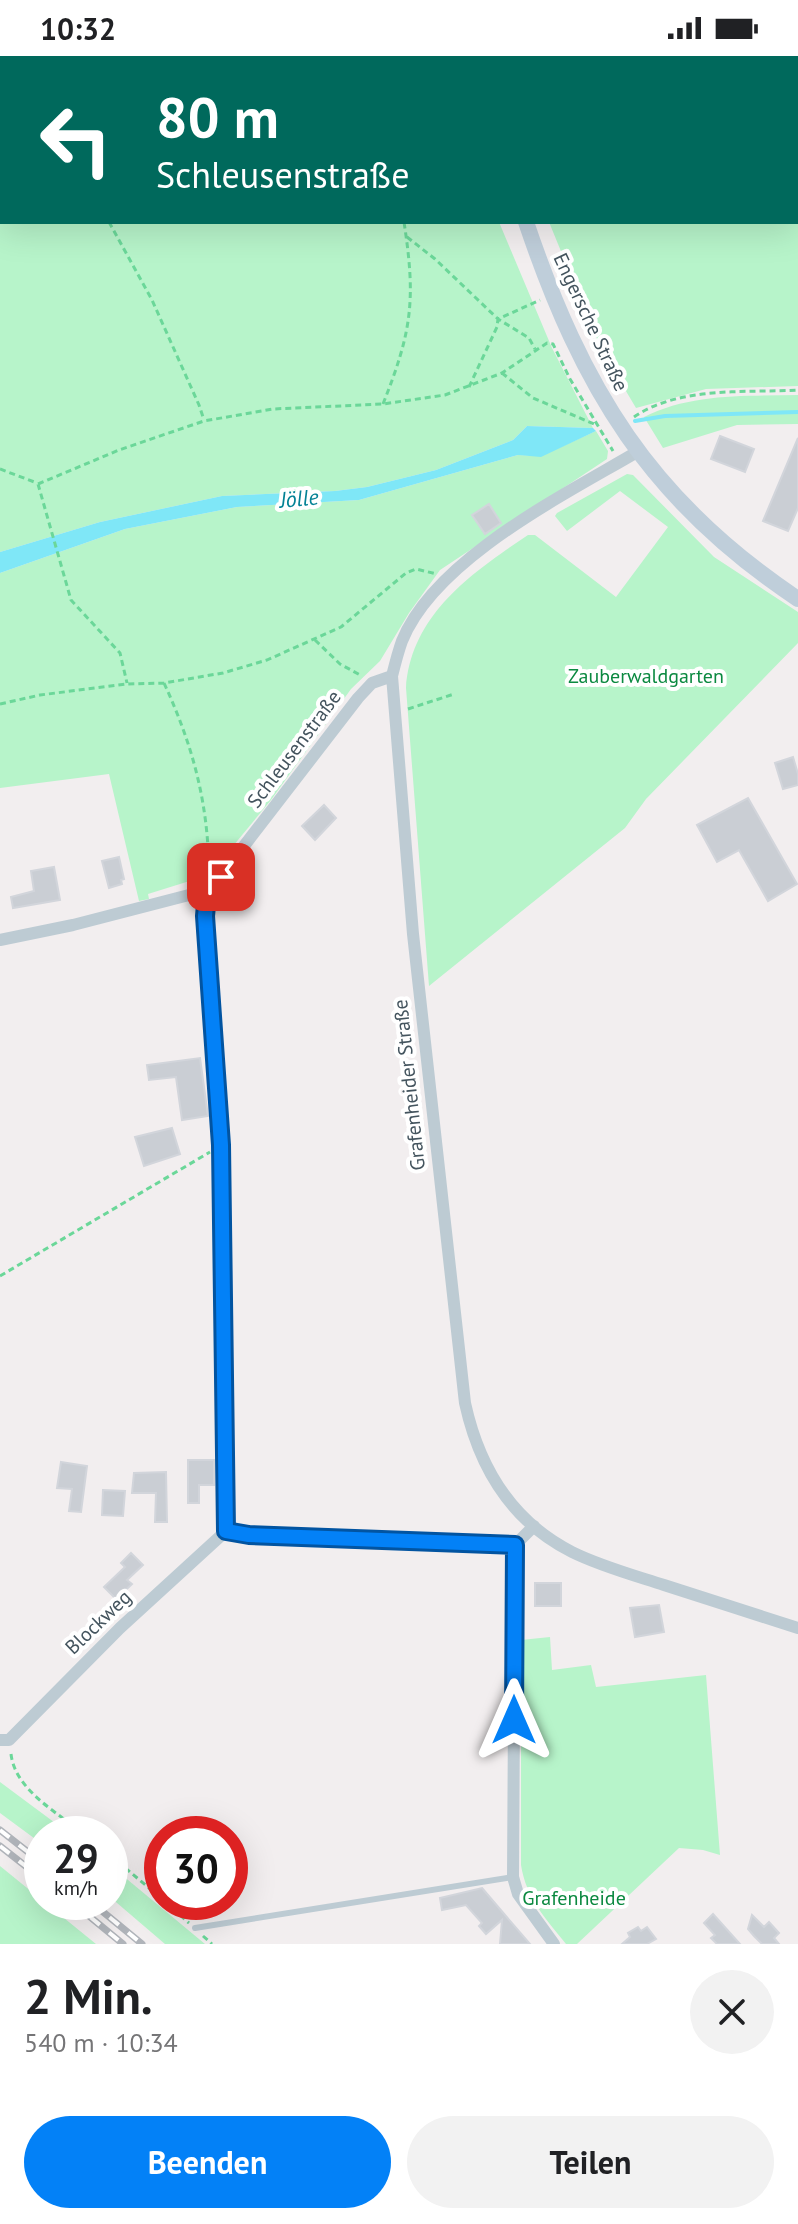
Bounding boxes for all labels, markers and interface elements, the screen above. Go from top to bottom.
text: 10:32 [40,9,116,48]
text: 80 m [156,81,279,153]
icon: left [24,88,128,192]
text: Schleusenstraße [156,151,409,198]
street label: Engersche Straße [548,249,634,395]
water label: Jölle [276,482,321,514]
park label: Zauberwaldgarten [568,663,724,689]
street label: Schleusenstraße [241,685,347,813]
pin [187,843,255,911]
icon: arrive [199,855,243,899]
street label: Grafenheider Straße [387,998,431,1172]
street label: Blockweg [59,1584,137,1660]
position arrow [472,1678,556,1762]
speed limit sign: 30 [144,1816,248,1920]
text: 29 [53,1832,99,1884]
text: km/h [54,1875,98,1901]
park label: Grafenheide [522,1885,626,1911]
text: 2 Min. [24,1965,153,2027]
button: close [690,1970,774,2054]
text: 540 m · 10:34 [24,2026,178,2059]
button: Beenden [24,2116,391,2208]
button: Teilen [407,2116,774,2208]

